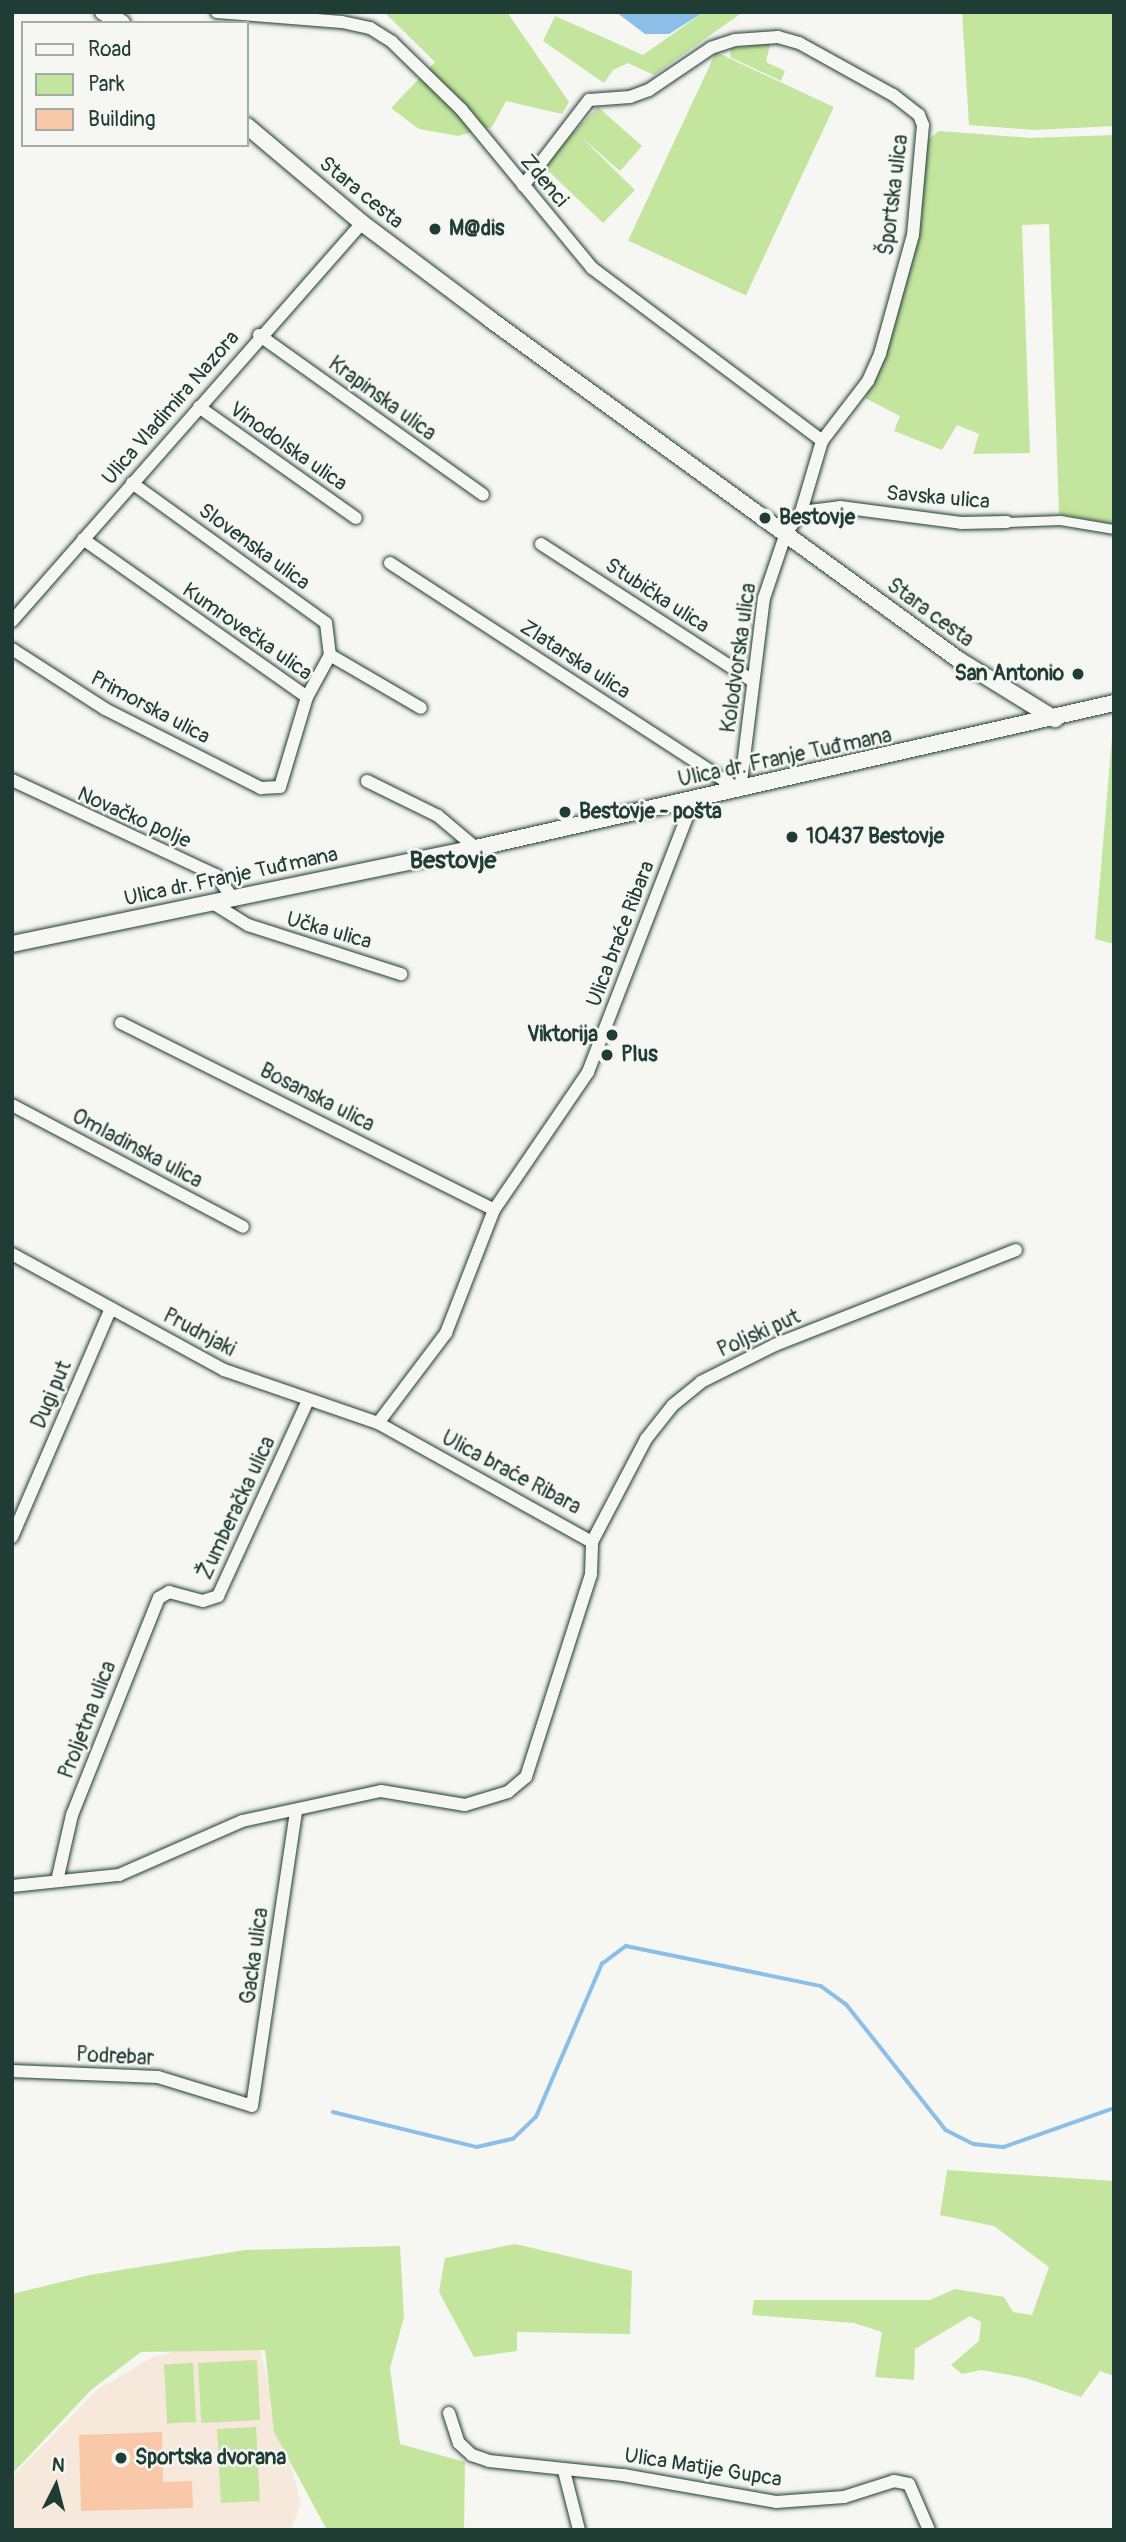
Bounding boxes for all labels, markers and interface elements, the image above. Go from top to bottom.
legend [21,21,248,147]
text: Road [88,36,132,63]
text: Park [88,71,125,98]
text: Building [88,106,155,133]
street label: Športska ulica [874,133,914,257]
street label: Zdenci [515,150,573,212]
street label: Stara cesta [314,151,408,235]
place label: M@dis [449,216,504,242]
marker: M@dis [427,221,443,237]
street label: Ulica Vladimira Nazora [97,326,245,490]
street label: Krapinska ulica [323,351,441,447]
street label: Vinodolska ulica [224,397,352,497]
street label: Savska ulica [885,481,991,515]
street label: Slovenska ulica [193,498,315,596]
place label: Bestovje [779,505,855,531]
marker: Bestovje [757,510,773,526]
street label: Stubička ulica [600,553,714,639]
street label: Stara cesta [882,573,978,653]
street label: Kumrovečka ulica [177,578,317,686]
street label: Kolodvorska ulica [716,582,762,734]
street label: Zlatarska ulica [515,615,635,705]
place label: San Antonio [954,661,1064,687]
street label: Primorska ulica [86,666,214,750]
marker: San Antonio [1070,666,1086,682]
street label: Ulica dr. Franje Tuđmana [676,723,894,793]
street label: Novačko polje [73,782,195,854]
place label: Bestovje - pošta [579,799,722,825]
marker: Bestovje - pošta [557,804,573,820]
place label: 10437 Bestovje [806,824,944,850]
marker: 10437 Bestovje [784,829,800,845]
street label: Ulica dr. Franje Tuđmana [122,842,340,912]
district label: Bestovje [410,847,496,875]
street label: Ulica braće Ribara [582,857,660,1011]
street label: Učka ulica [283,907,375,955]
place label: Viktorija [527,1022,598,1048]
marker: Viktorija [604,1027,620,1043]
place label: Plus [621,1042,658,1068]
marker: Plus [599,1047,615,1063]
street label: Bosanska ulica [255,1058,379,1138]
street label: Omladinska ulica [67,1104,207,1194]
street label: Prudnjaki [158,1303,240,1363]
street label: Poljski put [714,1305,804,1363]
street label: Dugi put [27,1357,77,1433]
street label: Ulica braće Ribara [437,1426,585,1520]
street label: Žumberačka ulica [193,1432,281,1584]
street label: Proljetna ulica [54,1658,122,1782]
street label: Gacka ulica [236,1906,274,2006]
street label: Podrebar [75,2042,155,2072]
street label: Ulica Matije Gupca [622,2443,784,2493]
place label: Sportska dvorana [135,2445,286,2471]
marker: Sportska dvorana [113,2450,129,2466]
north arrow [21,2451,91,2521]
text: N [51,2453,66,2478]

